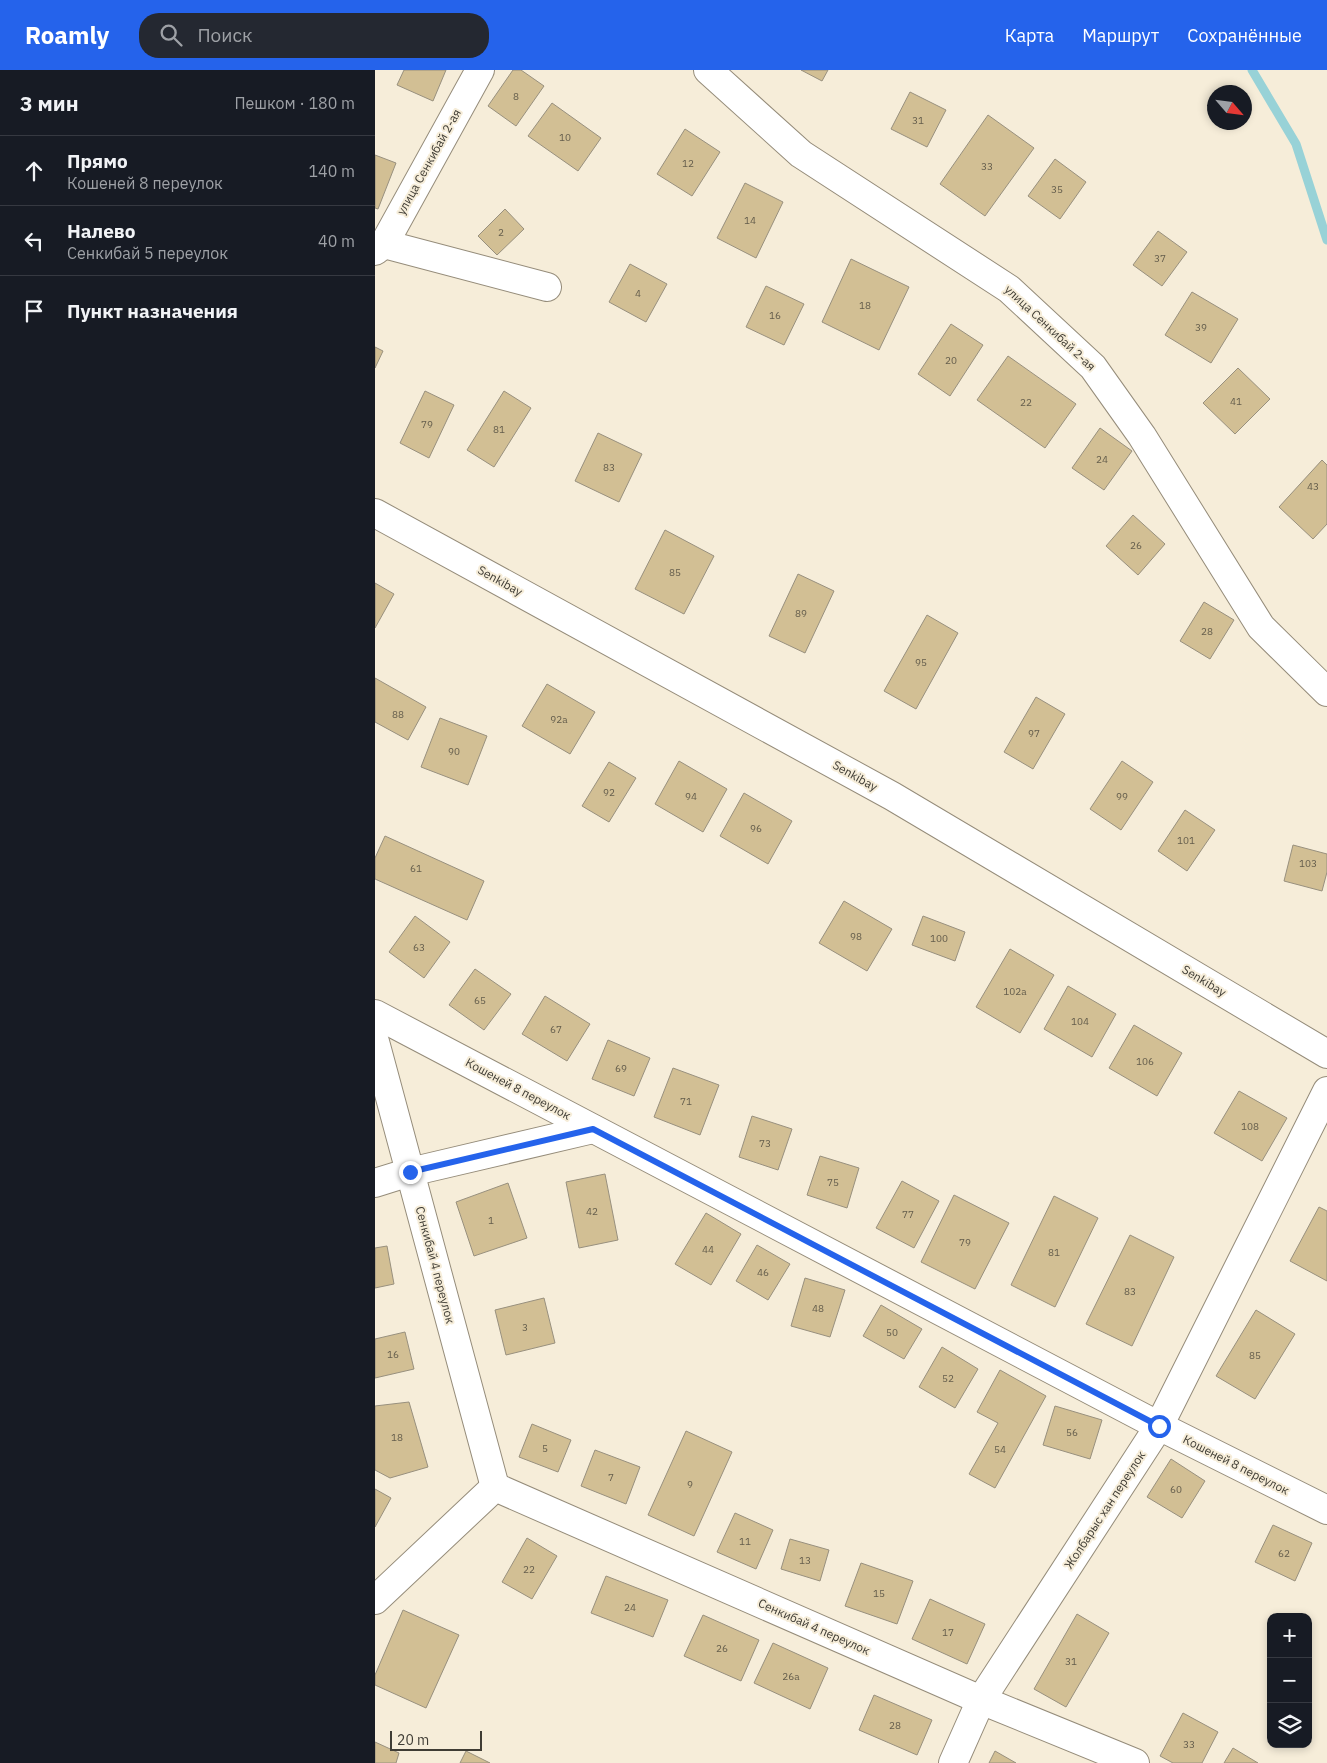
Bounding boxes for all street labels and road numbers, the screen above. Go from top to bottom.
street label: улица Сенкибай 2-ая [393,106,464,217]
street label: улица Сенкибай 2-ая [1002,282,1099,374]
street label: Senkibay [475,562,525,599]
street label: Senkibay [830,757,880,794]
street label: Senkibay [1179,962,1229,1000]
street label: Кошеней 8 переулок [463,1054,574,1123]
street label: Сенкибай 4 переулок [413,1205,458,1325]
street label: Кошеней 8 переулок [1181,1431,1292,1498]
street label: Жолбарыс хан переулок [1061,1448,1149,1572]
street label: Сенкибай 4 переулок [756,1595,873,1658]

